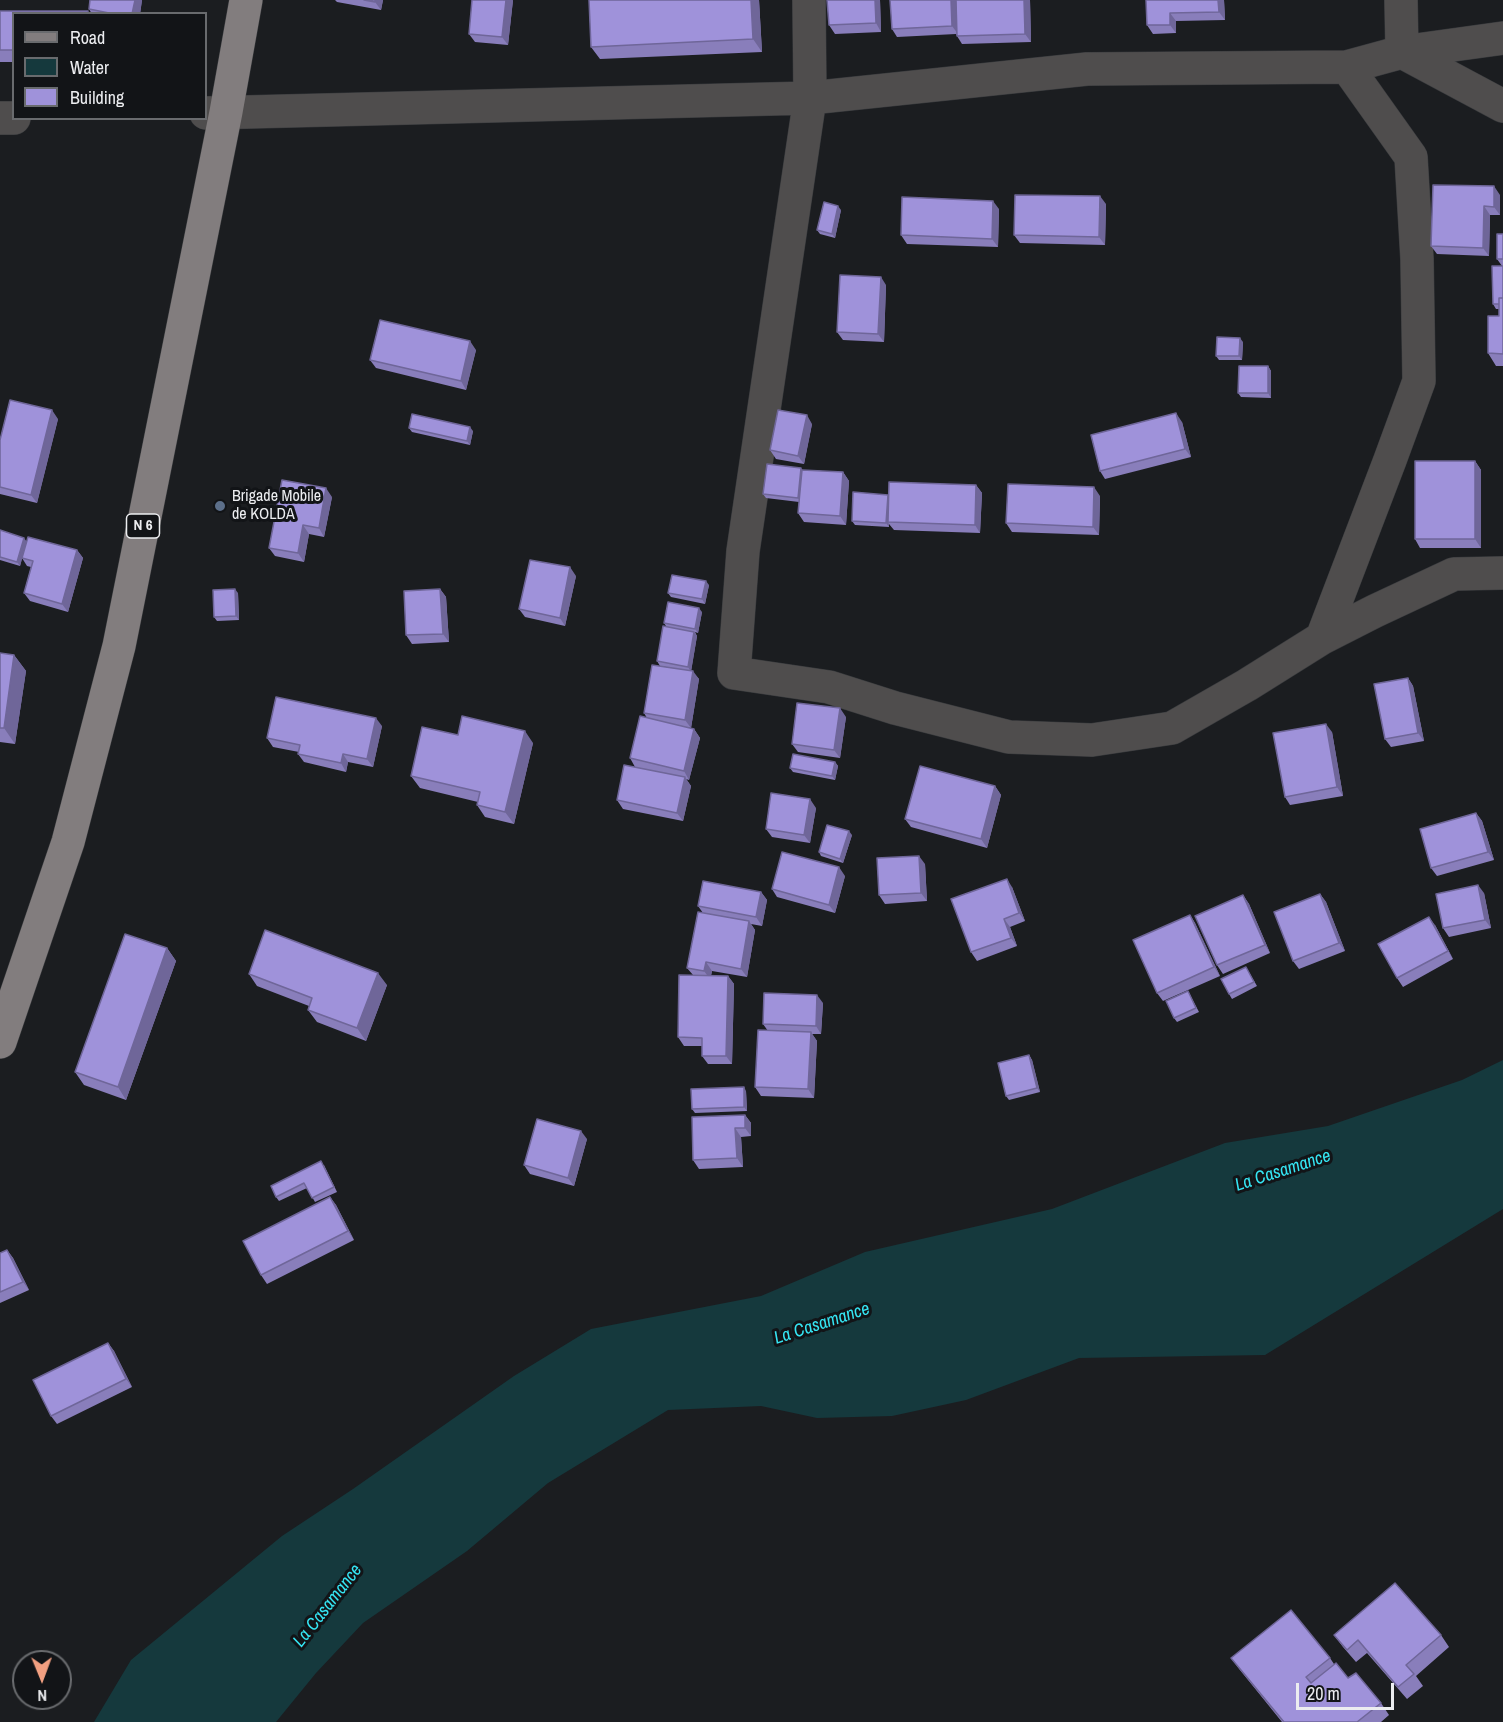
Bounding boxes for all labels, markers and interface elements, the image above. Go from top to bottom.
legend [12,12,207,120]
text: Road [70,25,105,50]
text: Water [70,55,109,80]
text: Building [70,85,124,110]
place label: Brigade Mobile de KOLDA [232,487,321,525]
marker: Brigade Mobile de KOLDA [213,499,227,513]
road number: N 6 [126,514,160,538]
water label: La Casamance [1232,1145,1334,1197]
water label: La Casamance [771,1298,873,1350]
water label: La Casamance [289,1560,367,1652]
north arrow [12,1650,72,1710]
scale bar [1299,1671,1396,1709]
text: 20 m [1307,1681,1340,1706]
text: N [37,1685,47,1707]

